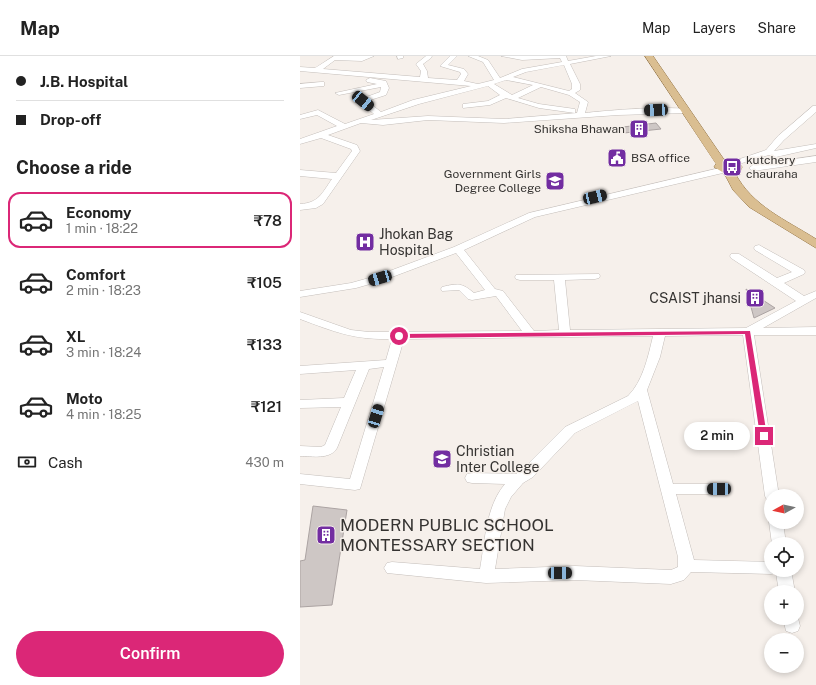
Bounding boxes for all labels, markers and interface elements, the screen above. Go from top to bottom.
text: Map [20,17,60,39]
text: Map [642,20,670,36]
text: Layers [692,20,736,36]
text: Share [758,20,796,36]
text: J.B. Hospital [40,73,128,90]
car [350,89,376,113]
car [644,103,668,117]
text: Drop-off [40,111,101,128]
building icon: Shiksha Bhawan [628,118,650,140]
place label: Shiksha Bhawan [534,122,625,136]
public building icon: BSA office [606,147,628,169]
place label: BSA office [631,151,690,165]
place label: kutchery chauraha [746,153,798,181]
bus stop icon: kutchery chauraha [721,156,743,178]
text: Choose a ride [16,157,132,178]
place label: Government Girls Degree College [444,167,541,195]
school or university icon: Government Girls Degree College [544,170,566,192]
car [582,188,608,206]
icon: car [18,202,54,238]
text: Economy [66,204,131,221]
text: ₹78 [254,212,282,229]
text: 1 min · 18:22 [66,221,138,236]
place label: Jhokan Bag Hospital [379,226,453,258]
hospital icon: Jhokan Bag Hospital [354,231,376,253]
icon: car [18,264,54,300]
text: Comfort [66,266,126,283]
car [367,269,393,287]
text: ₹105 [247,274,282,291]
text: 2 min · 18:23 [66,283,141,298]
building icon: CSAIST jhansi [744,287,766,309]
place label: CSAIST jhansi [649,290,741,306]
icon: car [18,326,54,362]
route start [390,327,408,345]
text: XL [66,328,85,345]
text: ₹133 [247,336,282,353]
text: 3 min · 18:24 [66,345,141,360]
icon: car [18,388,54,424]
text: Moto [66,390,103,407]
text: ₹121 [251,398,282,415]
car [367,403,385,429]
text: 4 min · 18:25 [66,407,142,422]
callout: 2 min [684,422,750,450]
route end [755,427,773,445]
text: 2 min [700,428,734,443]
place label: Christian Inter College [456,443,540,475]
school or university icon: Christian Inter College [431,448,453,470]
icon: cash [16,451,38,473]
text: Cash [48,454,83,471]
text: 430 m [245,455,284,470]
car [707,483,731,495]
north arrow [764,489,804,529]
map controls [764,489,804,673]
place label: MODERN PUBLIC SCHOOL MONTESSARY SECTION [340,515,554,555]
building icon: MODERN PUBLIC SCHOOL MONTESSARY SECTION [315,524,337,546]
button: locate [764,537,804,577]
car [548,567,572,579]
button: + [764,585,804,625]
button: Confirm [16,631,284,677]
button: − [764,633,804,673]

